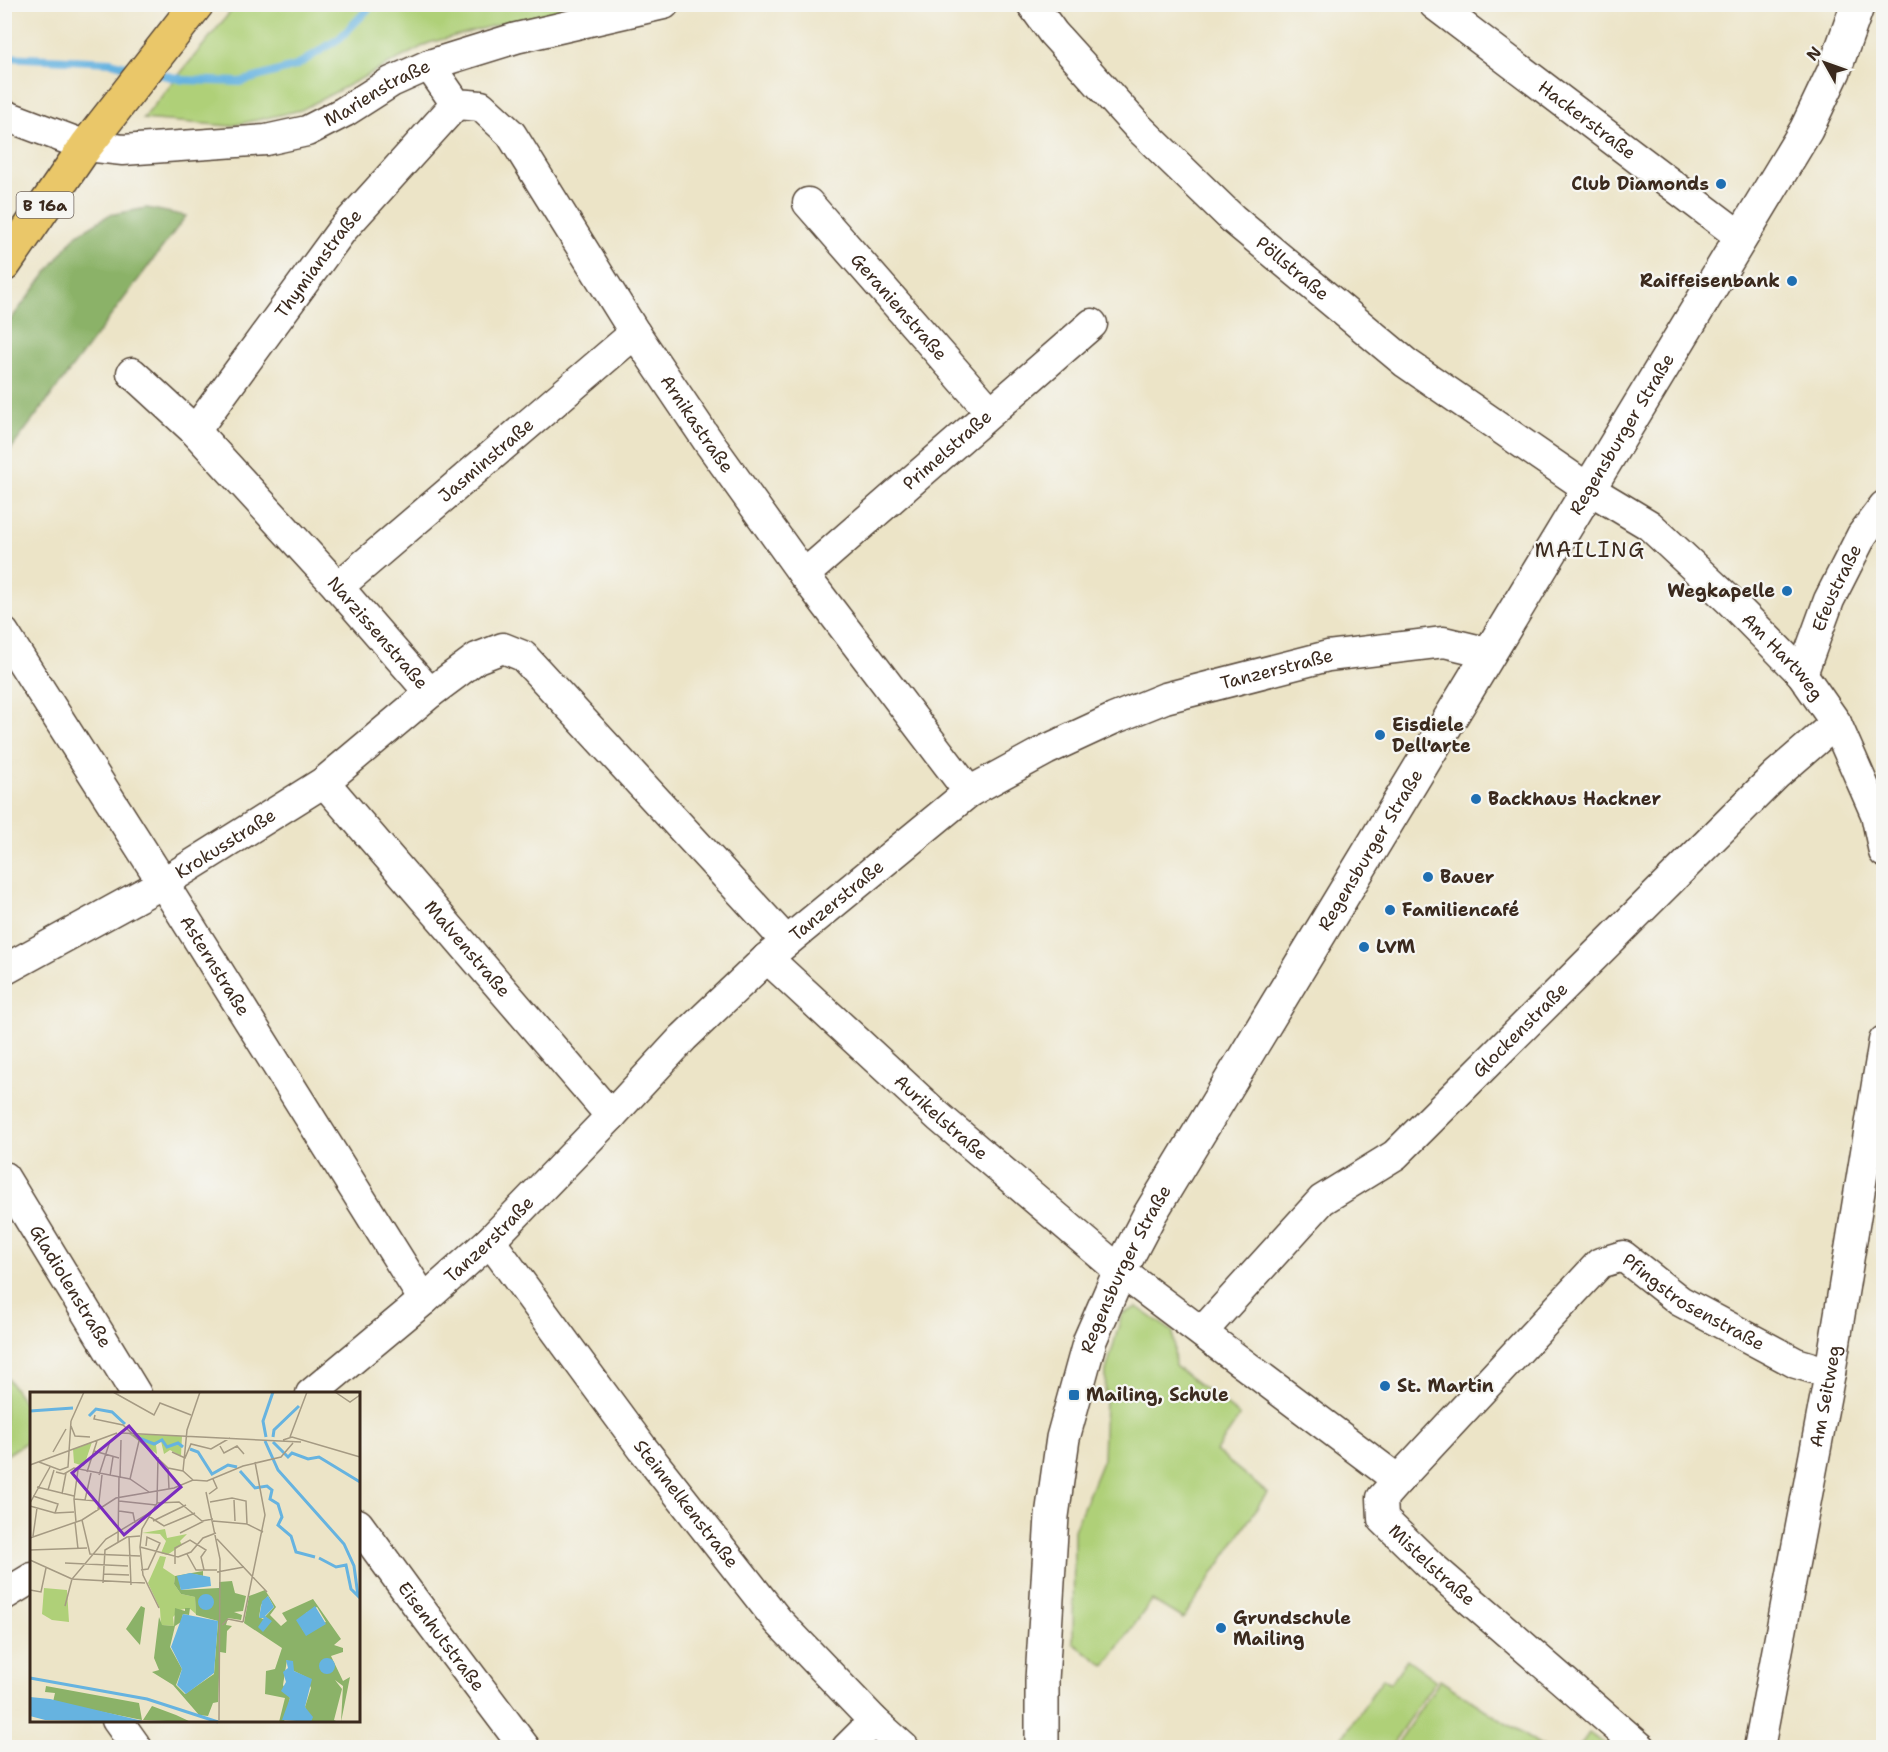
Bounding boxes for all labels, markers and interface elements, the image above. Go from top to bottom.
north arrow [1795,33,1855,93]
text: N [1802,42,1826,65]
street label: Marienstraße [320,54,434,132]
street label: Hackerstraße [1533,75,1641,165]
place label: Club Diamonds [1571,172,1709,196]
marker: Club Diamonds [1714,177,1728,191]
road number: B 16a [16,192,74,218]
street label: Thymianstraße [270,204,367,323]
street label: Pöllstraße [1251,231,1334,306]
street label: Geranienstraße [845,248,952,366]
place label: Raiffeisenbank [1640,269,1780,293]
marker: Raiffeisenbank [1785,274,1799,288]
street label: Regensburger Straße [1564,349,1680,519]
street label: Arnikastraße [655,370,739,478]
street label: Primelstraße [898,405,997,496]
street label: Jasminstraße [433,413,539,508]
district label: MAILING [1534,536,1646,564]
street label: Efeustraße [1807,540,1867,635]
street label: Narzissenstraße [322,571,433,694]
place label: Wegkapelle [1667,579,1775,603]
marker: Wegkapelle [1780,584,1794,598]
street label: Am Hartweg [1737,608,1829,705]
street label: Tanzerstraße [1218,643,1336,695]
place label: Eisdiele Dell'arte [1392,713,1471,758]
marker: Eisdiele Dell'arte [1373,728,1387,742]
street label: Regensburger Straße [1312,765,1428,935]
place label: Backhaus Hackner [1488,787,1661,811]
marker: Backhaus Hackner [1469,792,1483,806]
street label: Krokusstraße [171,803,280,884]
street label: Tanzerstraße [785,855,889,947]
place label: Bauer [1440,865,1495,889]
marker: Bauer [1421,870,1435,884]
street label: Malvenstraße [419,895,516,1002]
place label: Familiencafé [1402,898,1520,922]
marker: Familiencafé [1383,903,1397,917]
street label: Asternstraße [174,911,255,1021]
place label: LVM [1376,935,1416,959]
marker: LVM [1357,940,1371,954]
street label: Glockenstraße [1467,977,1573,1083]
street label: Aurikelstraße [889,1069,993,1166]
street label: Regensburger Straße [1075,1180,1177,1356]
street label: Tanzerstraße [439,1191,539,1288]
street label: Gladiolenstraße [24,1220,117,1352]
street label: Pfingstrosenstraße [1617,1248,1769,1356]
street label: Am Seitweg [1804,1343,1846,1449]
place label: St. Martin [1397,1374,1494,1398]
marker: St. Martin [1378,1379,1392,1393]
place label: Mailing, Schule [1086,1383,1229,1407]
marker: Mailing, Schule [1067,1388,1081,1402]
inset map [30,1392,360,1722]
street label: Steinnelkenstraße [628,1435,744,1573]
street label: Mistelstraße [1383,1519,1481,1611]
street label: Eisenhutstraße [392,1577,490,1696]
place label: Grundschule Mailing [1233,1606,1351,1651]
marker: Grundschule Mailing [1214,1621,1228,1635]

